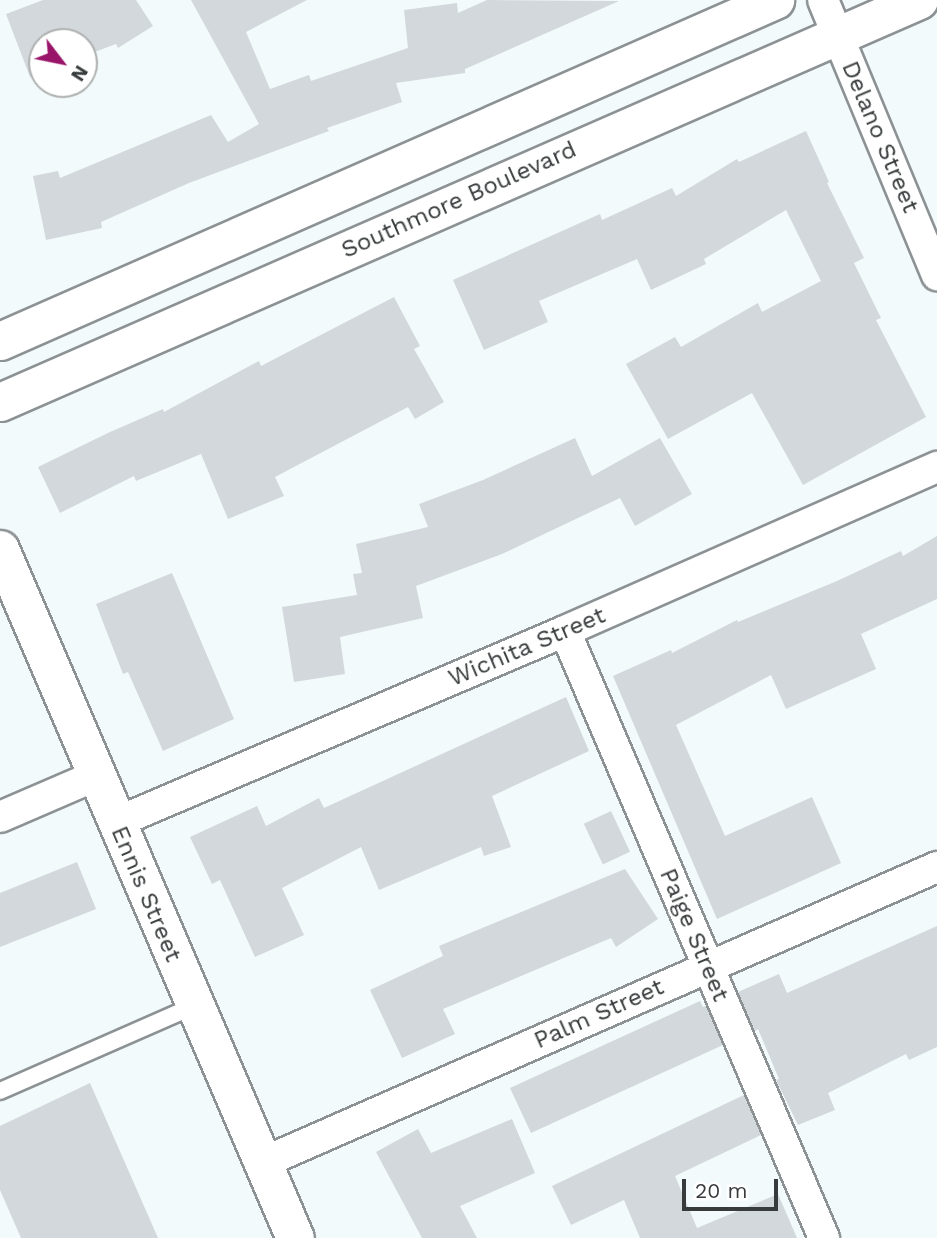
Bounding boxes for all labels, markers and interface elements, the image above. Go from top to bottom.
north arrow [28,28,98,98]
street label: Delano Street [835,57,925,217]
text: N [66,61,93,85]
street label: Southmore Boulevard [337,135,581,265]
street label: Wichita Street [444,601,610,693]
street label: Ennis Street [105,822,187,966]
street label: Paige Street [653,864,735,1006]
street label: Palm Street [530,973,668,1055]
scale bar [685,1164,781,1208]
text: 20 m [695,1178,747,1203]

